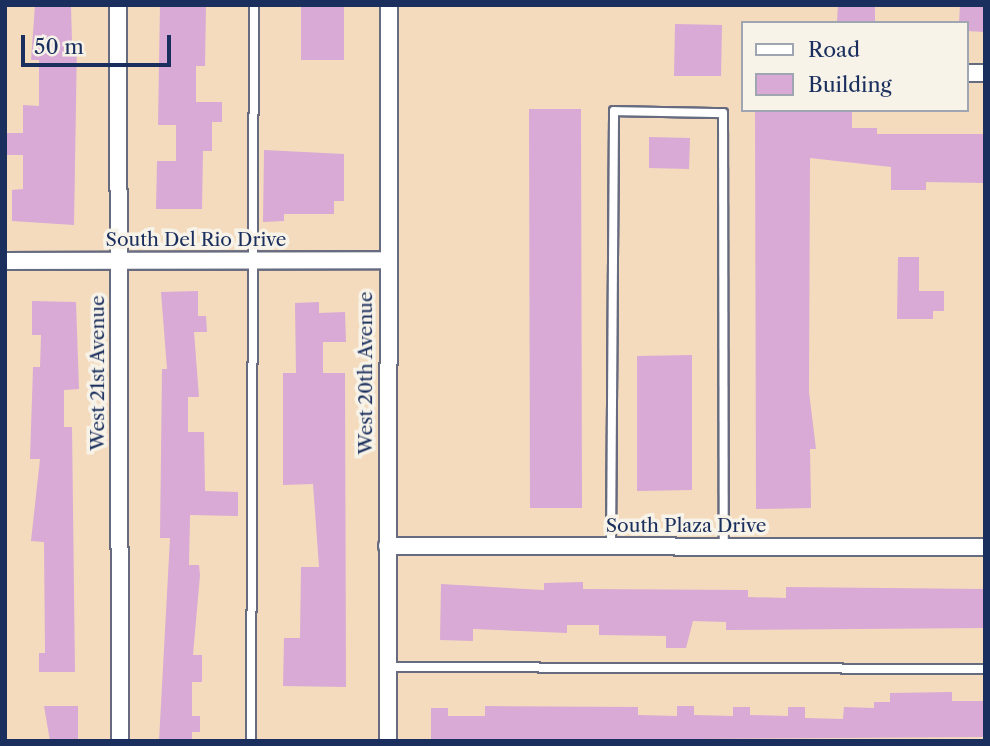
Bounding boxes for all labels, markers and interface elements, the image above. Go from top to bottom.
scale bar [24,21,175,65]
legend [741,21,969,112]
text: 50 m [34,34,84,59]
text: Road [808,37,860,62]
text: Building [808,72,892,97]
street label: South Del Rio Drive [106,229,286,251]
street label: West 20th Avenue [355,291,377,455]
street label: West 21st Avenue [87,295,109,451]
street label: South Plaza Drive [606,515,766,537]

